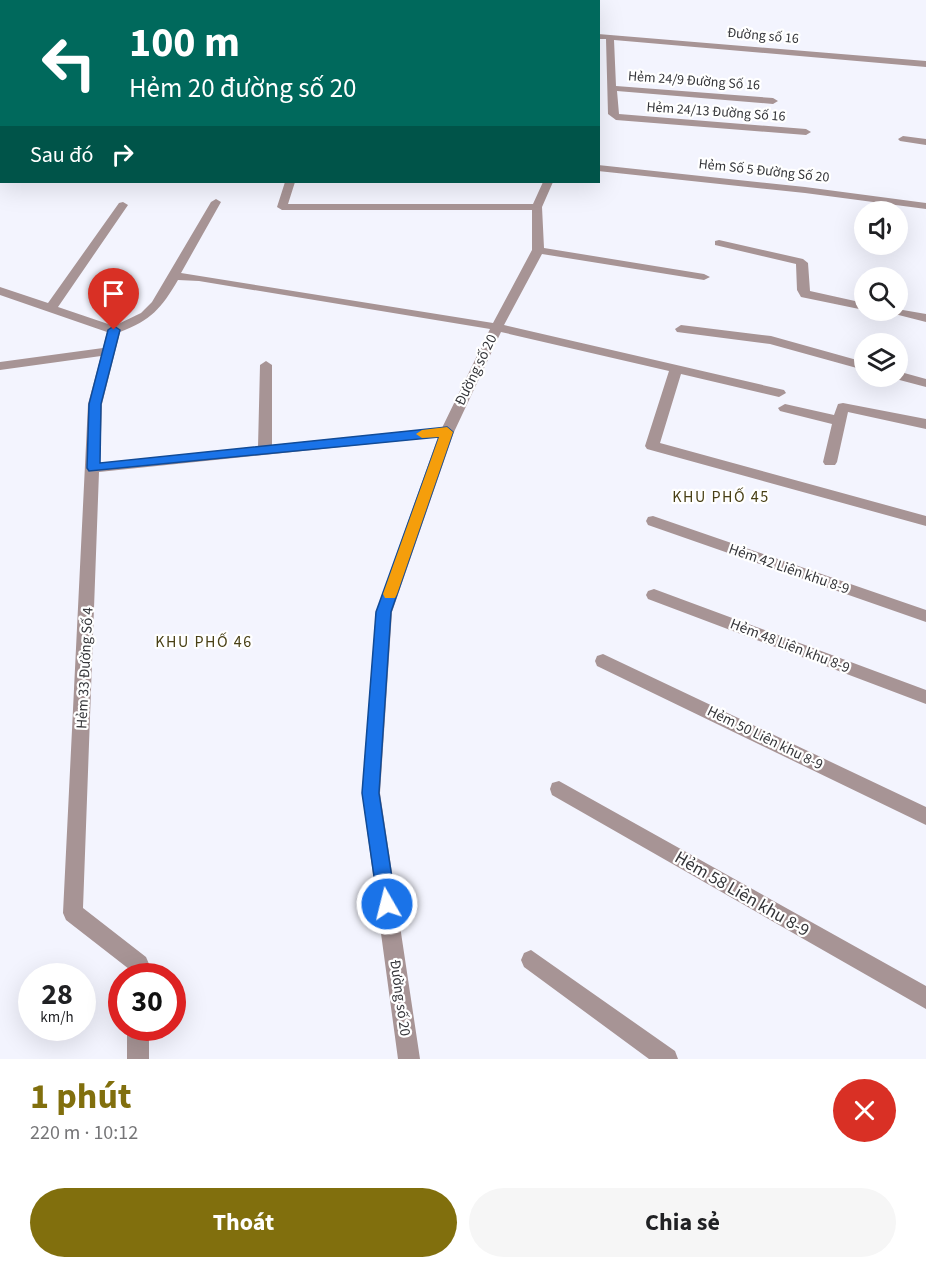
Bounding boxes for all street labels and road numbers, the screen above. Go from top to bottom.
street label: Đường số 16 [726,23,800,49]
street label: Hẻm 24/9 Đường Số 16 [627,66,761,96]
street label: Hẻm 24/13 Đường Số 16 [646,97,786,127]
street label: Hẻm Số 5 Đường Số 20 [698,154,830,188]
street label: Đường số 20 [450,331,502,409]
street label: Hẻm 42 Liên khu 8-9 [726,538,852,600]
street label: Hẻm 33 Đường Số 4 [71,606,99,729]
street label: Hẻm 48 Liên khu 8-9 [727,614,853,678]
street label: Hẻm 50 Liên khu 8-9 [704,701,826,775]
street label: Hẻm 58 Liên khu 8-9 [670,845,814,943]
street label: Đường số 20 [384,958,416,1038]

